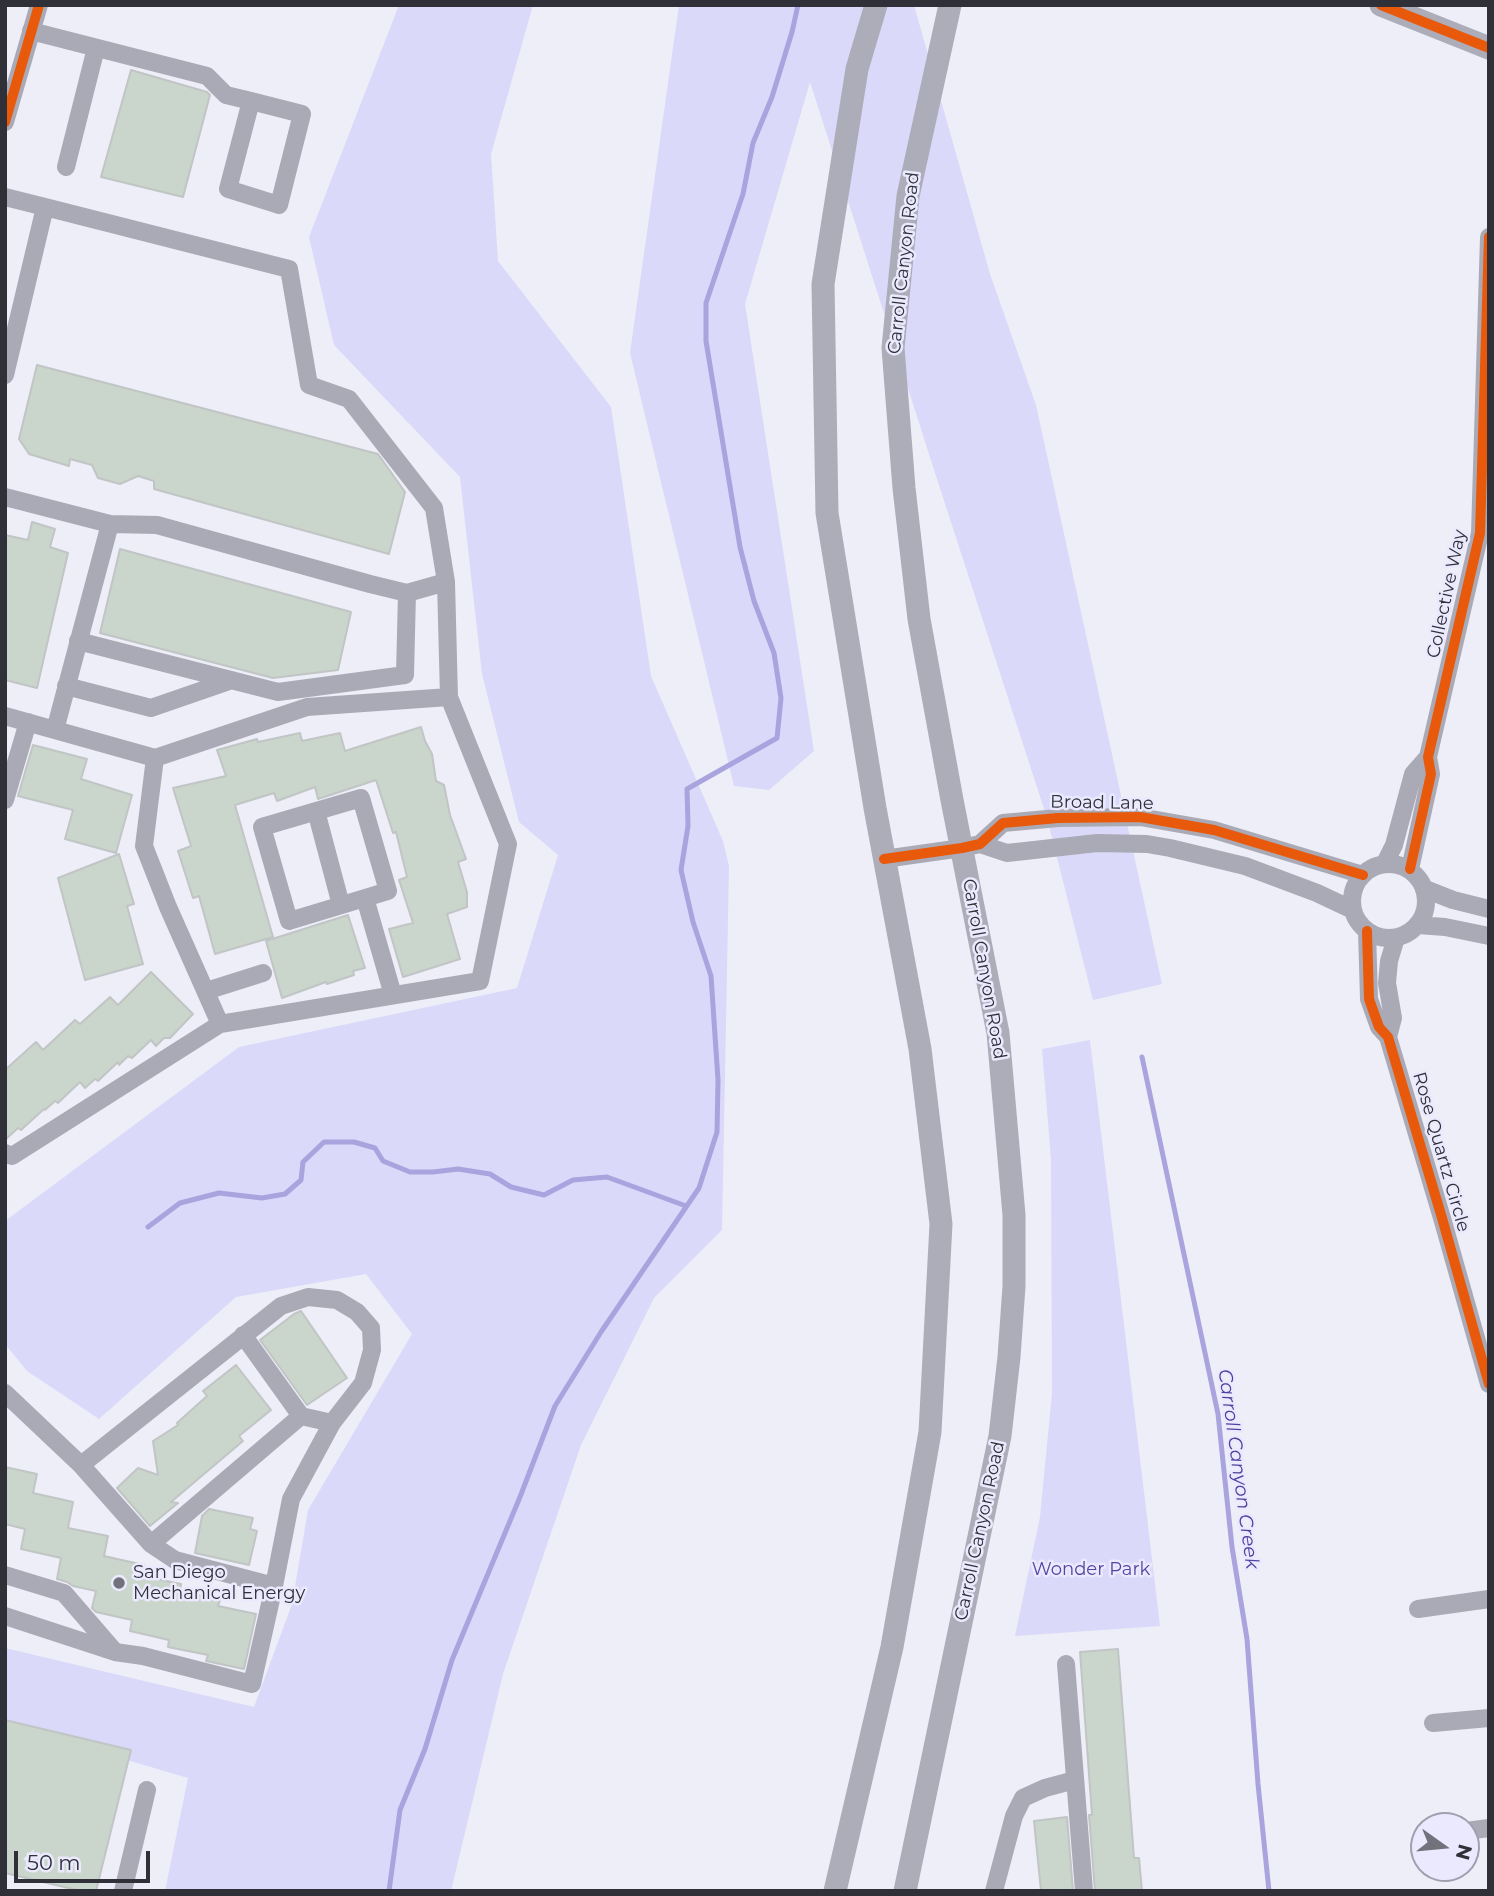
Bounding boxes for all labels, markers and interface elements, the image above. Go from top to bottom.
street label: Carroll Canyon Road [884,171,924,355]
street label: Collective Way [1423,528,1471,660]
street label: Broad Lane [1050,791,1154,815]
street label: Carroll Canyon Road [957,877,1011,1061]
street label: Rose Quartz Circle [1408,1069,1474,1235]
water label: Carroll Canyon Creek [1213,1368,1263,1570]
street label: Carroll Canyon Road [950,1439,1010,1623]
park label: Wonder Park [1032,1559,1150,1581]
place label: San Diego Mechanical Energy [133,1562,305,1604]
marker: San Diego Mechanical Energy [111,1575,127,1591]
north arrow [1410,1812,1480,1882]
scale bar [18,1836,154,1880]
text: N [1451,1842,1477,1862]
text: 50 m [27,1850,81,1875]

